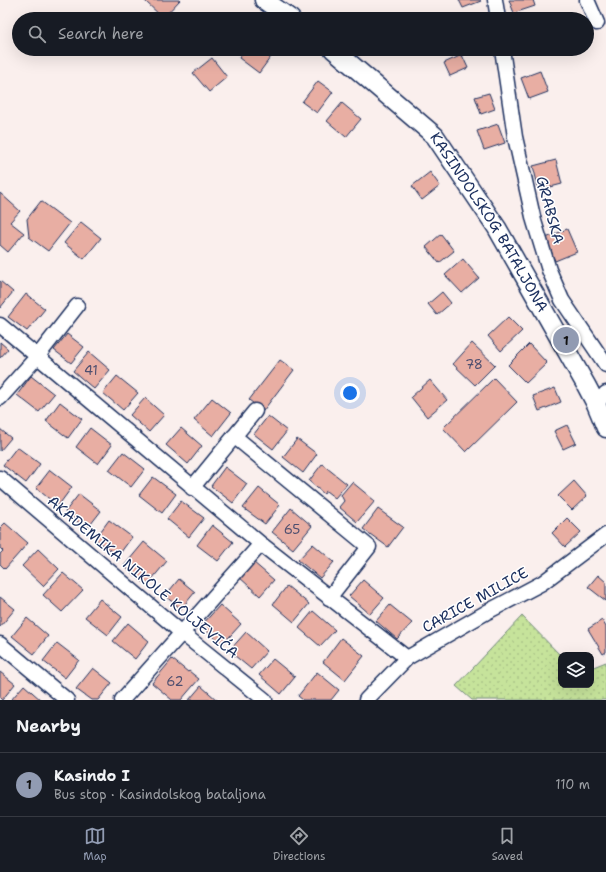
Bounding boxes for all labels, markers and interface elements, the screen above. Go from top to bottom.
search box [12,12,594,56]
icon: search [26,23,48,45]
text: Search here [58,24,144,44]
street label: KASINDOLSKOG BATALJONA [425,128,553,316]
street label: GRABSKA [531,174,569,246]
pin: 1 [553,325,579,355]
house number: 78 [465,356,483,373]
house number: 41 [84,362,98,379]
your location [340,383,360,403]
street label: AKADEMIKA NIKOLE KOLJEVIĆA [43,490,243,663]
house number: 65 [284,521,300,538]
street label: CARICE MILICE [418,563,532,637]
map controls [558,652,594,688]
button: layers [558,652,594,688]
house number: 62 [166,673,184,690]
text: Nearby [16,715,81,737]
text: Kasindo I [54,766,130,786]
text: 1 [26,776,32,793]
text: 110 m [555,776,590,793]
text: Bus stop · Kasindolskog bataljona [54,786,266,803]
tab: Map [83,825,107,864]
tab: Directions [273,825,325,864]
tab: Saved [492,825,523,864]

